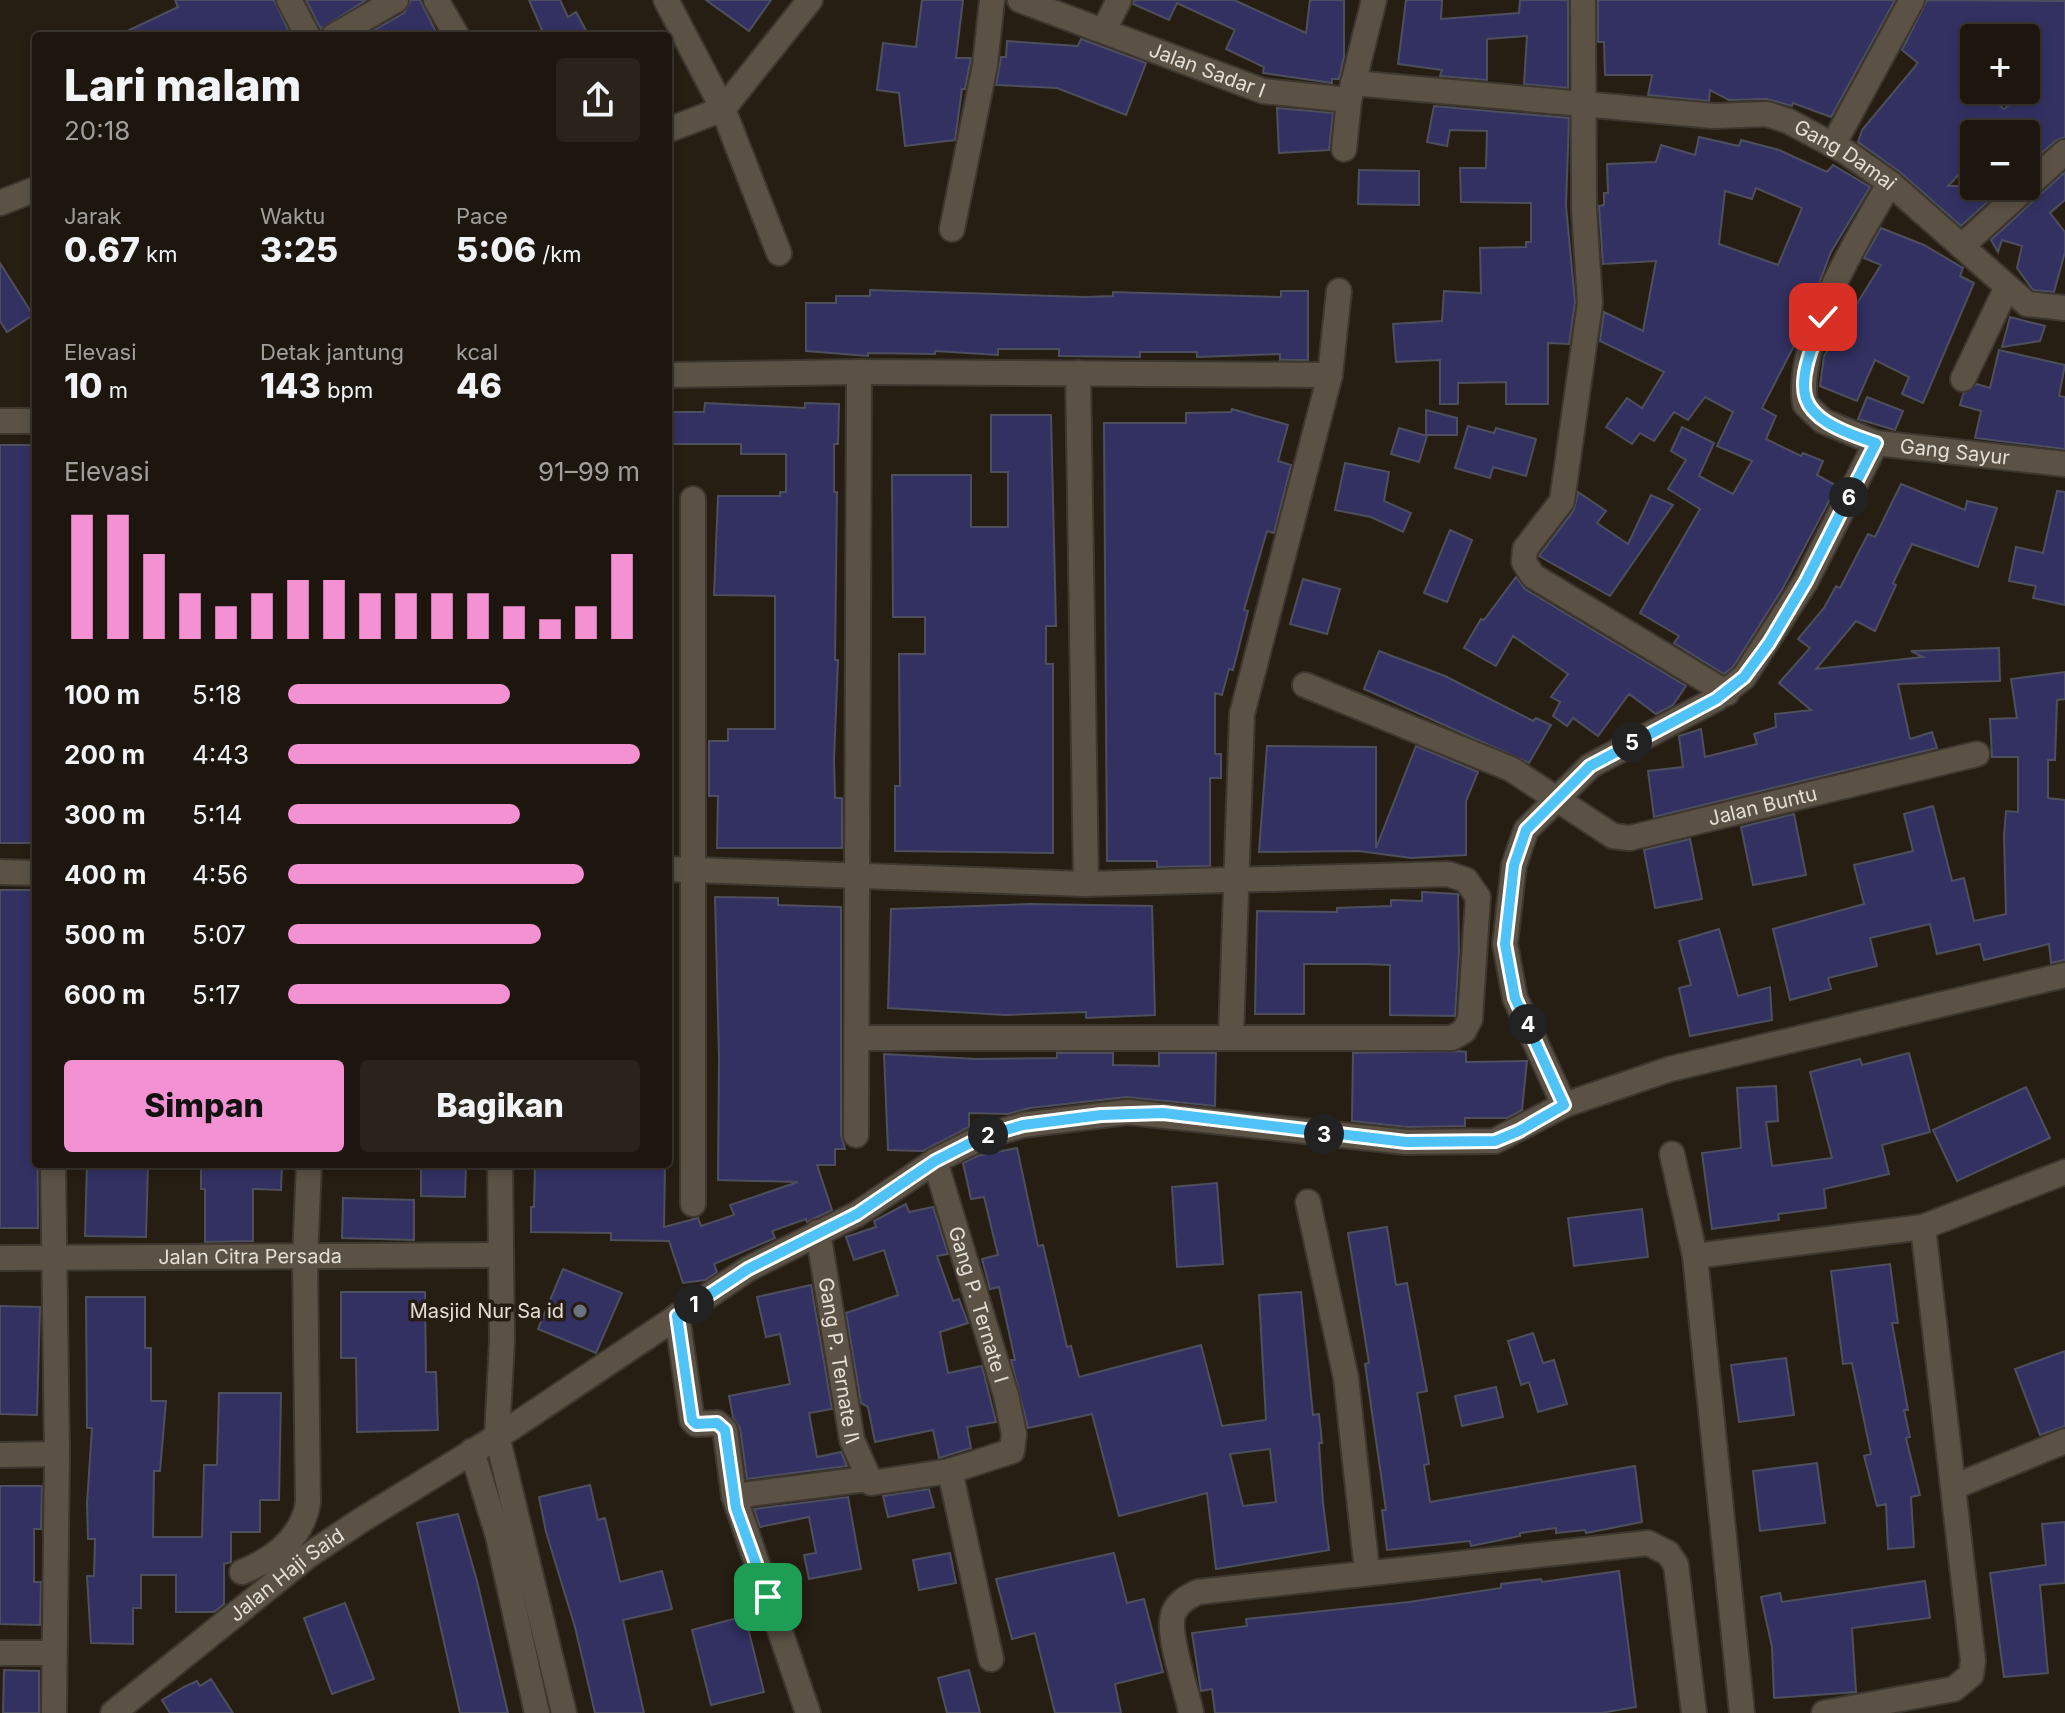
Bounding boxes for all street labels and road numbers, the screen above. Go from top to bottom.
street label: Jalan Sadar I [1146,37,1269,103]
street label: Gang Damai [1790,115,1901,195]
street label: Gang Sayur [1899,434,2011,470]
street label: Jalan Buntu [1706,781,1819,831]
street label: Gang P. Ternate I [944,1223,1014,1386]
street label: Jalan Citra Persada [158,1244,342,1269]
street label: Gang P. Ternate II [814,1276,864,1448]
street label: Jalan Haji Said [224,1523,349,1627]

